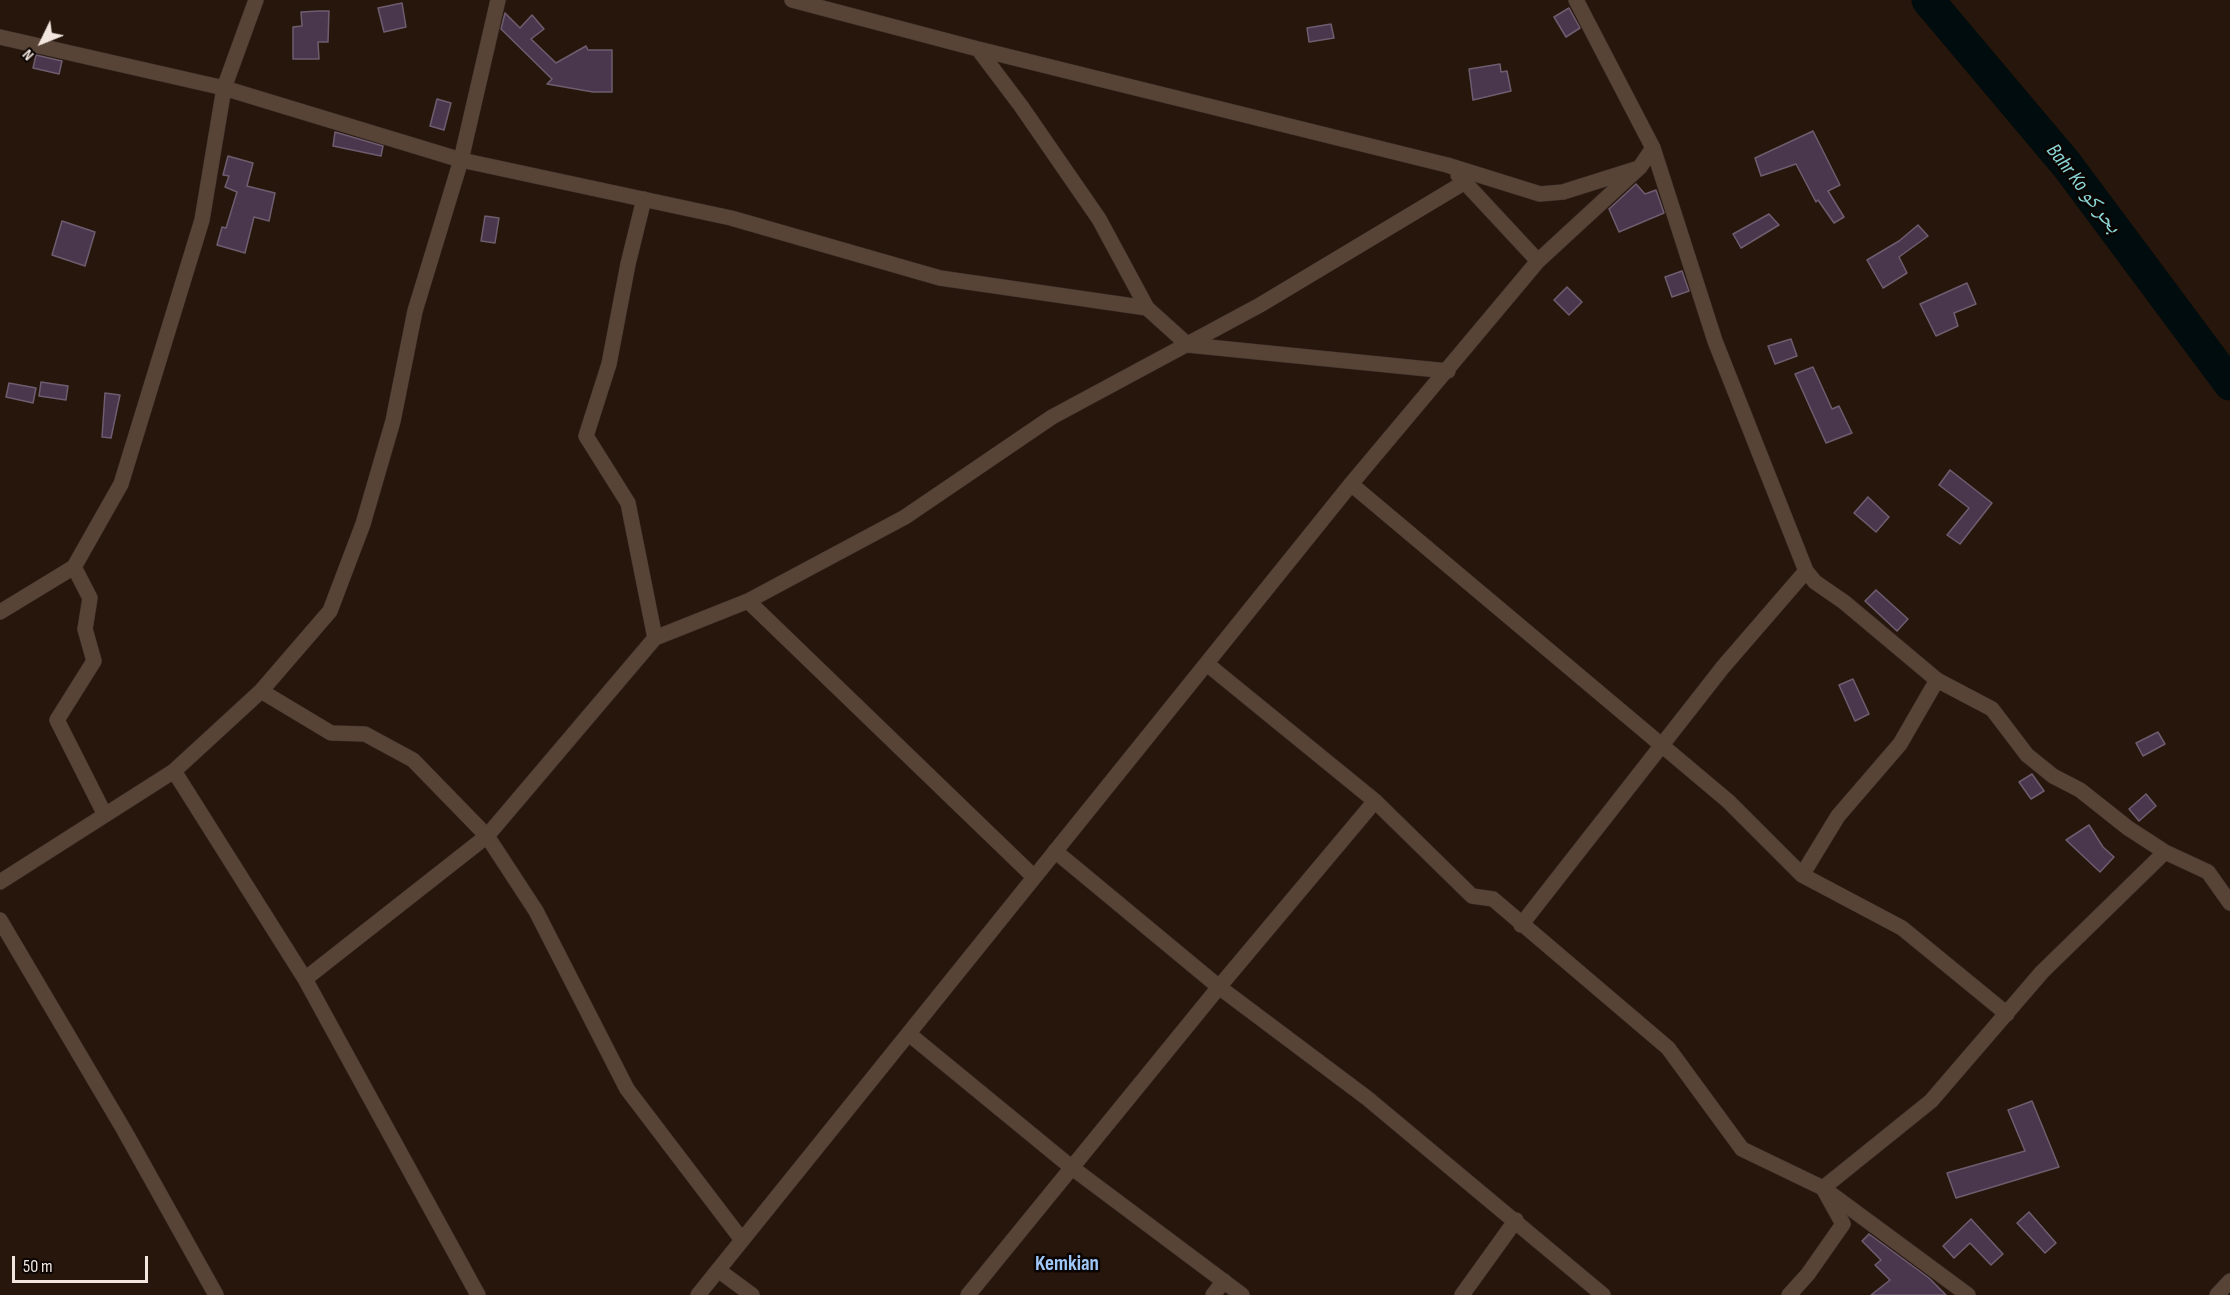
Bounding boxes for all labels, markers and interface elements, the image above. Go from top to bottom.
north arrow [12,12,72,72]
text: N [19,45,38,64]
water label: Bahr Ko بحر كو [2040,139,2126,239]
scale bar [15,1244,152,1282]
district label: Kemkian [1035,1252,1099,1278]
text: 50 m [23,1256,53,1277]

